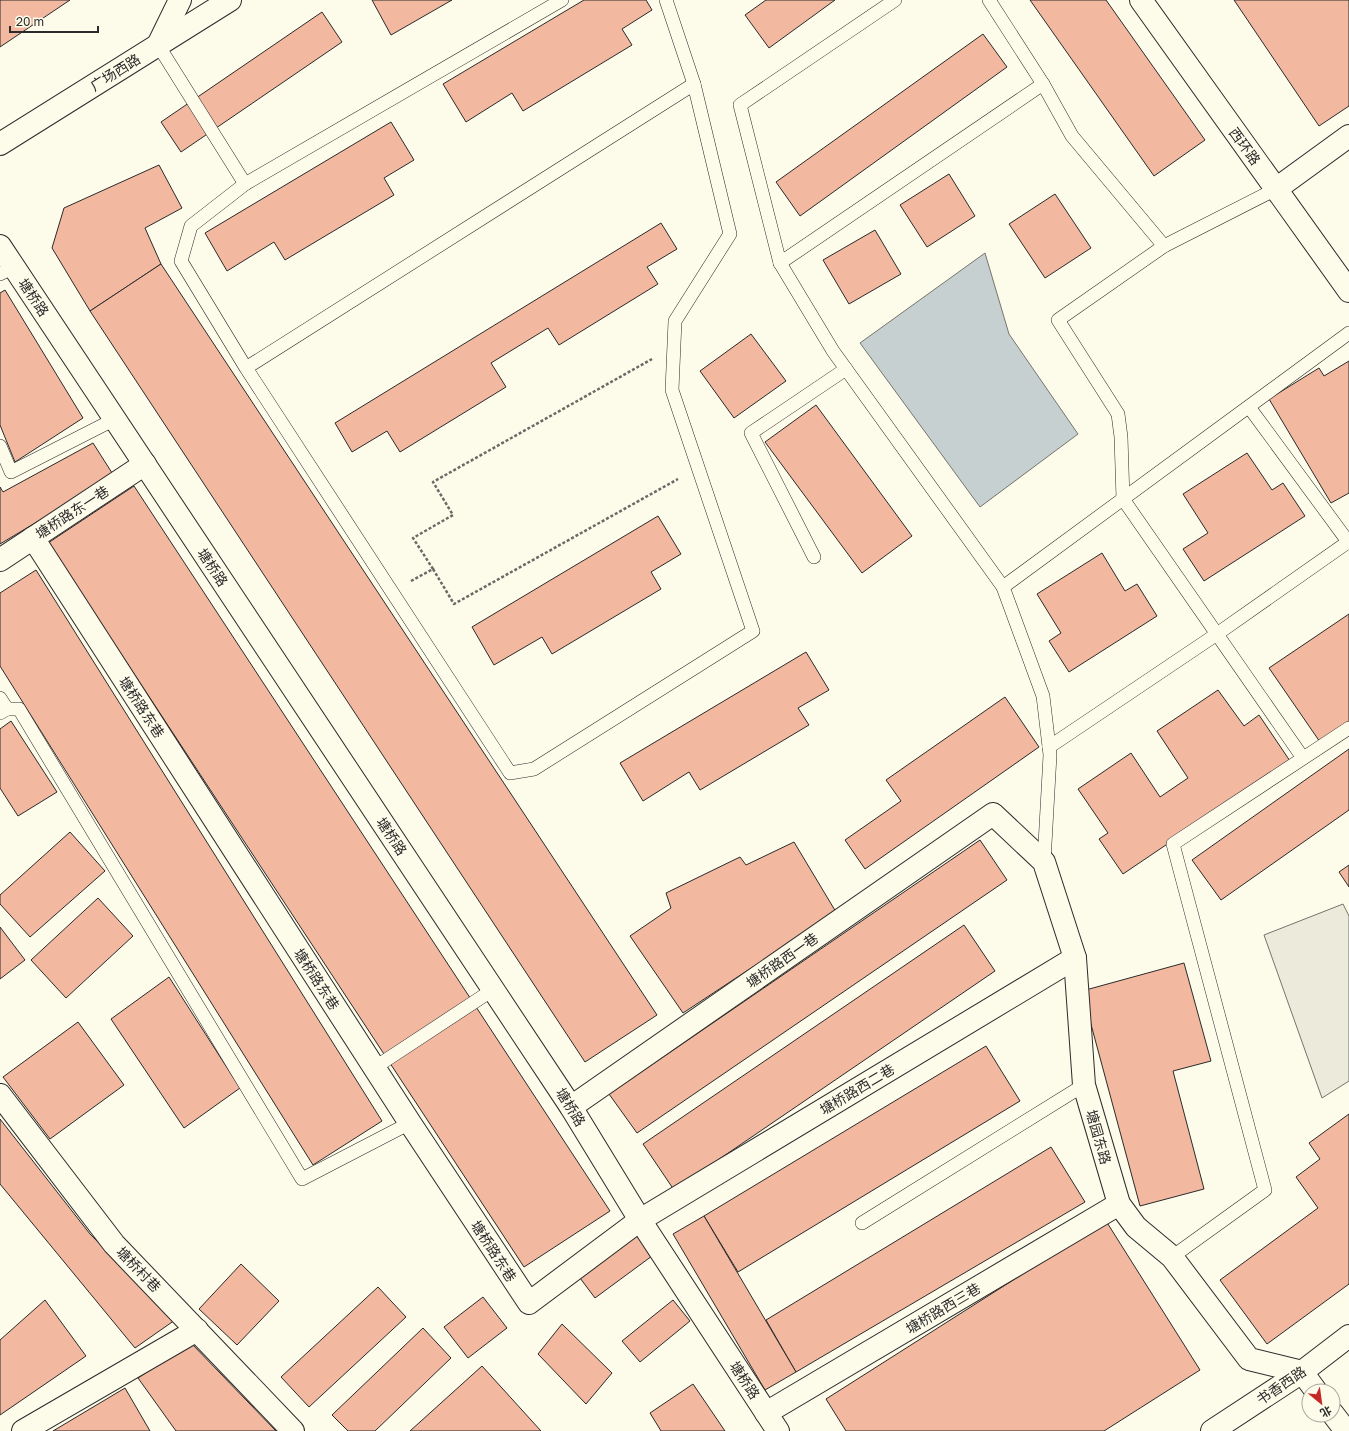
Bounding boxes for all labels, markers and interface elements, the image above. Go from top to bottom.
scale bar [10,8,98,34]
text: 20 m [16,14,44,29]
street label: 广场西路 [87,50,143,94]
street label: 西环路 [1226,124,1264,168]
street label: 塘桥路 [15,275,53,319]
street label: 塘桥路东一巷 [32,482,112,542]
street label: 塘桥路 [194,545,232,589]
street label: 塘桥路东巷 [116,673,168,741]
street label: 塘桥路 [373,814,411,858]
street label: 塘桥路西一巷 [743,929,821,991]
street label: 塘桥路东巷 [291,945,343,1013]
street label: 塘桥路西二巷 [817,1060,897,1118]
street label: 塘桥路 [553,1085,589,1129]
street label: 塘园东路 [1083,1108,1115,1166]
street label: 塘桥路东巷 [468,1217,520,1285]
street label: 塘桥村巷 [113,1243,165,1295]
street label: 塘桥路西三巷 [903,1279,983,1337]
street label: 塘桥路 [726,1358,764,1402]
street label: 书香西路 [1253,1362,1309,1408]
north arrow [1301,1383,1341,1423]
text: 北 [1318,1404,1334,1421]

